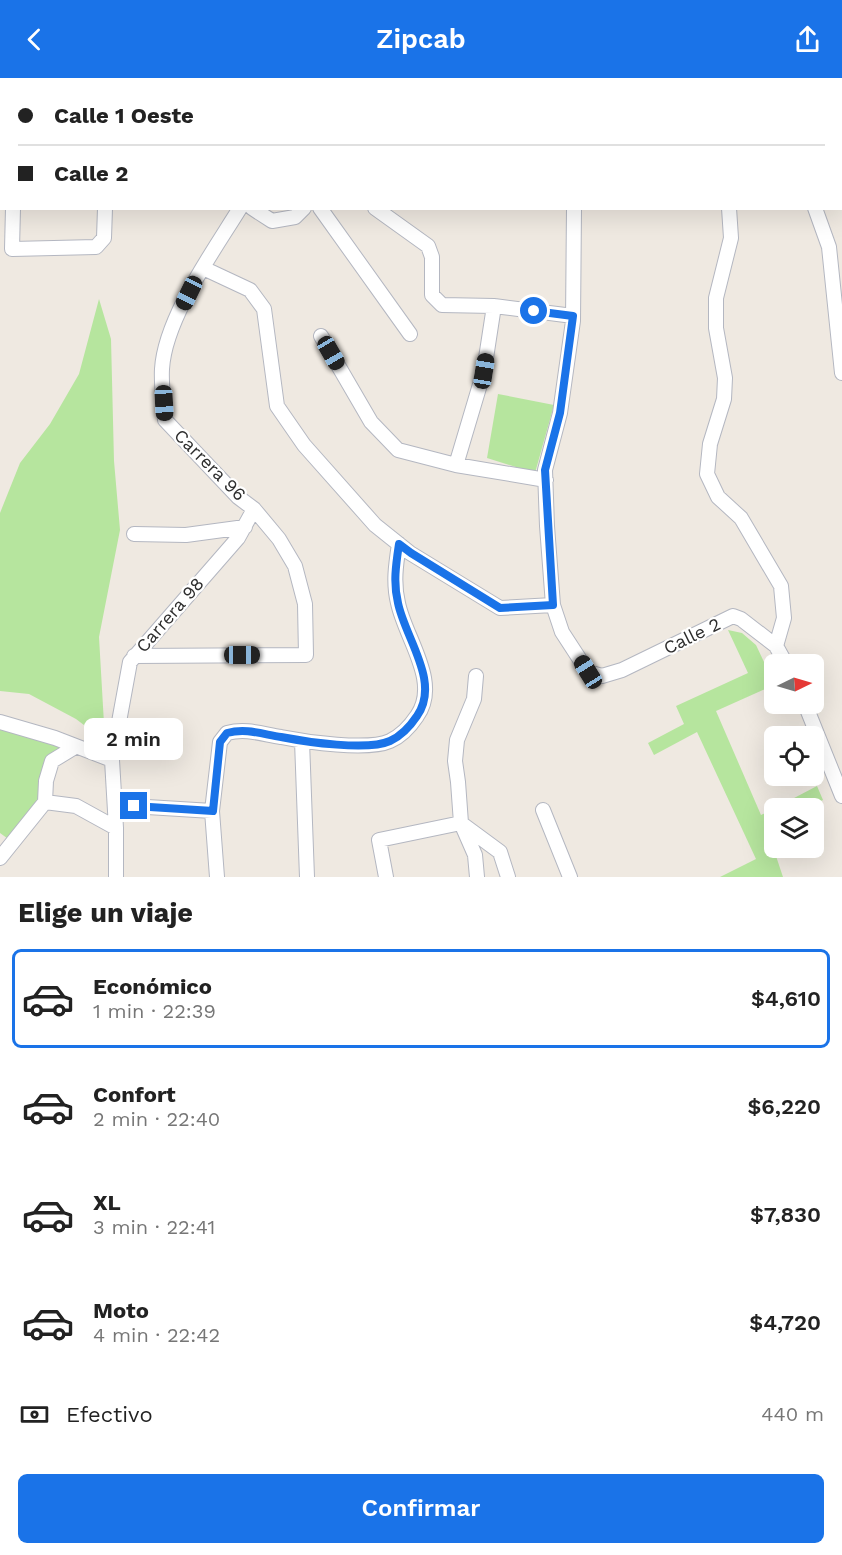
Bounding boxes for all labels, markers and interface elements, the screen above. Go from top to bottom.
icon: back [18,23,51,56]
text: Zipcab [376,23,466,55]
icon: share [791,23,824,56]
text: Calle 1 Oeste [54,103,194,128]
text: Calle 2 [54,161,128,186]
car [173,273,205,313]
route start [520,297,547,324]
car [314,333,348,373]
car [472,352,496,390]
car [154,385,174,421]
street label: Carrera 96 [170,425,250,505]
street label: Carrera 98 [131,573,208,656]
street label: Calle 2 [660,613,724,658]
car [224,646,260,664]
car [571,652,605,692]
north arrow [764,654,824,714]
map controls [764,654,824,858]
callout: 2 min [84,719,184,761]
button: locate [764,726,824,786]
text: 2 min [106,727,161,751]
route end [120,792,147,819]
button: layers [764,798,824,858]
text: Elige un viaje [18,897,193,929]
icon: car [21,972,75,1026]
text: Económico [93,974,212,999]
text: $4,610 [751,986,821,1011]
text: 1 min · 22:39 [93,999,216,1023]
icon: car [21,1080,75,1134]
text: Confort [93,1082,176,1107]
text: $6,220 [747,1094,821,1119]
text: 2 min · 22:40 [93,1107,220,1131]
icon: car [21,1188,75,1242]
text: XL [93,1190,121,1215]
text: $7,830 [750,1202,821,1227]
text: 3 min · 22:41 [93,1215,215,1239]
icon: car [21,1296,75,1350]
text: Moto [93,1298,149,1323]
text: $4,720 [749,1310,821,1335]
text: 4 min · 22:42 [93,1323,220,1347]
icon: cash [18,1398,51,1431]
text: Efectivo [66,1402,153,1427]
text: 440 m [761,1402,824,1426]
button: Confirmar [18,1474,824,1543]

